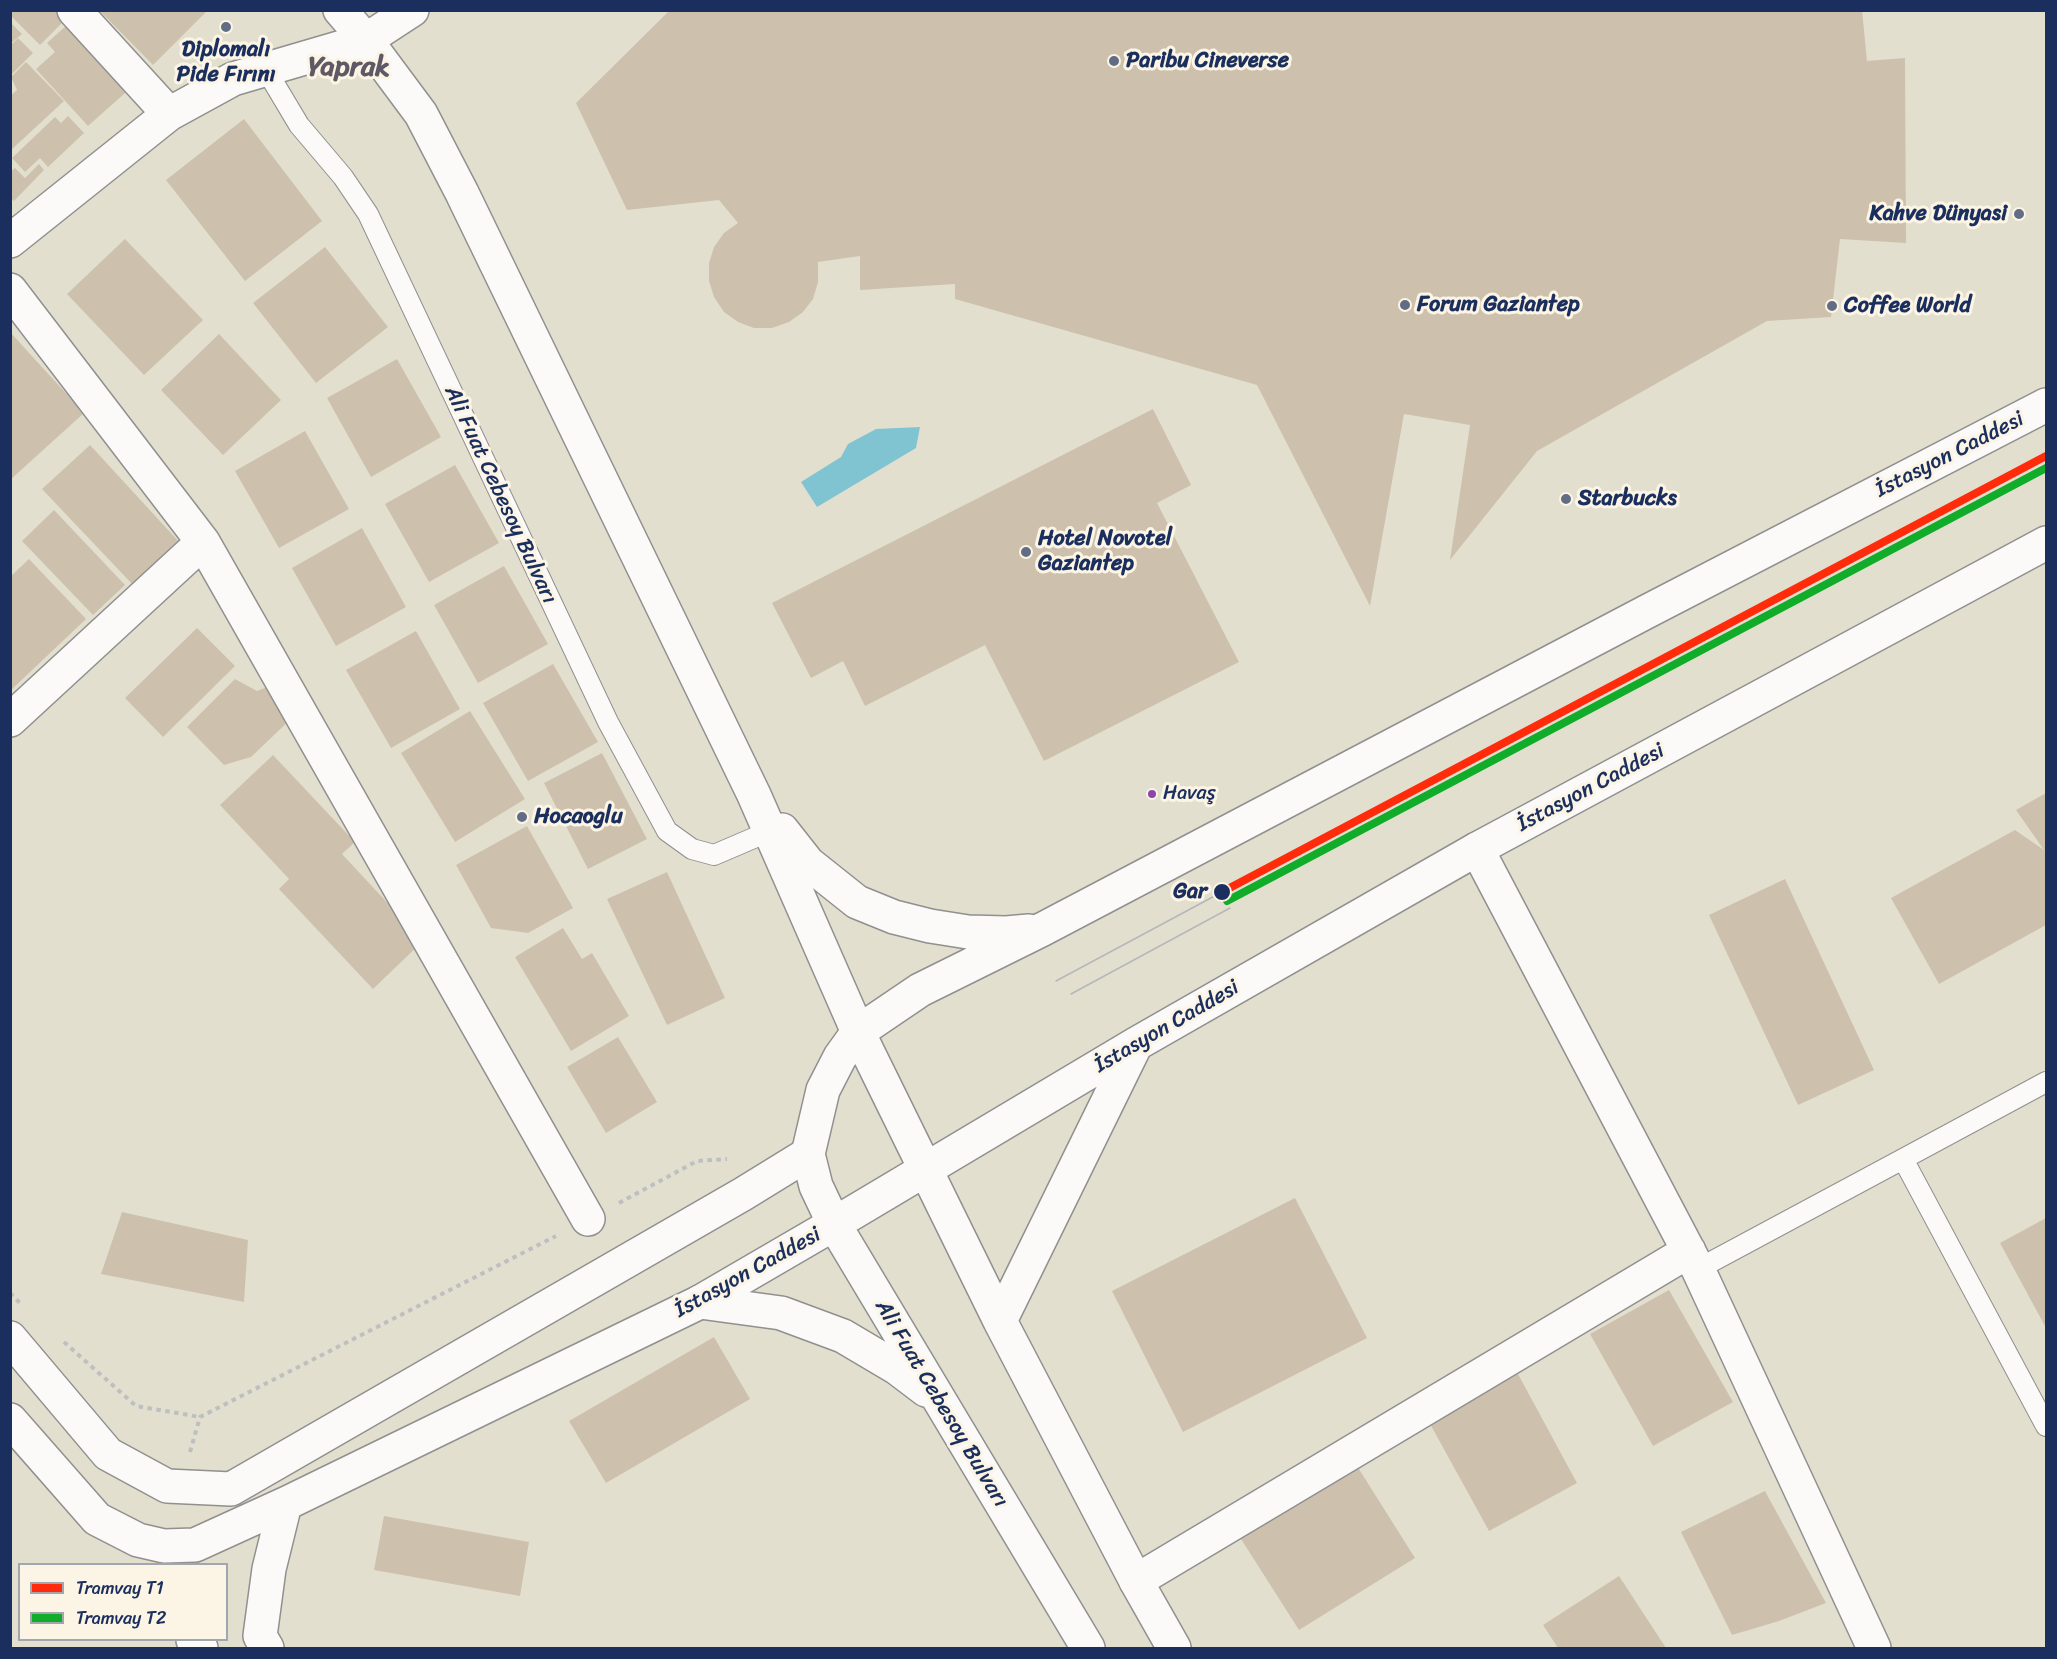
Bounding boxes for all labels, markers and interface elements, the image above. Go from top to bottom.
marker: Diplomalı Pide Fırını [219,20,233,34]
place label: Diplomalı Pide Fırını [176,37,276,88]
place label: Paribu Cineverse [1126,48,1289,74]
district label: Yaprak [308,51,390,85]
marker: Paribu Cineverse [1107,54,1121,68]
place label: Kahve Dünyasi [1869,201,2007,227]
marker: Kahve Dünyasi [2012,207,2026,221]
place label: Forum Gaziantep [1417,292,1580,318]
place label: Coffee World [1844,293,1971,319]
marker: Forum Gaziantep [1398,298,1412,312]
marker: Coffee World [1825,299,1839,313]
street label: Ali Fuat Cebesoy Bulvarı [438,382,562,608]
street label: İstasyon Caddesi [1871,406,2029,504]
place label: Starbucks [1578,486,1677,512]
marker: Starbucks [1559,492,1573,506]
place label: Hotel Novotel Gaziantep [1038,526,1172,578]
marker: Hotel Novotel Gaziantep [1019,545,1033,559]
street label: İstasyon Caddesi [1513,738,1669,838]
place label: Havaş [1163,782,1216,806]
marker: Havaş [1146,788,1158,800]
place label: Hocaoglu [534,804,623,830]
marker: Hocaoglu [515,810,529,824]
place label: Gar [1173,879,1207,905]
marker: Gar [1212,882,1232,902]
street label: İstasyon Caddesi [1090,975,1244,1079]
street label: İstasyon Caddesi [670,1222,826,1324]
street label: Ali Fuat Cebesoy Bulvarı [869,1295,1013,1513]
legend [18,1563,228,1641]
text: Tramvay T1 [76,1572,164,1604]
text: Tramvay T2 [76,1602,166,1634]

